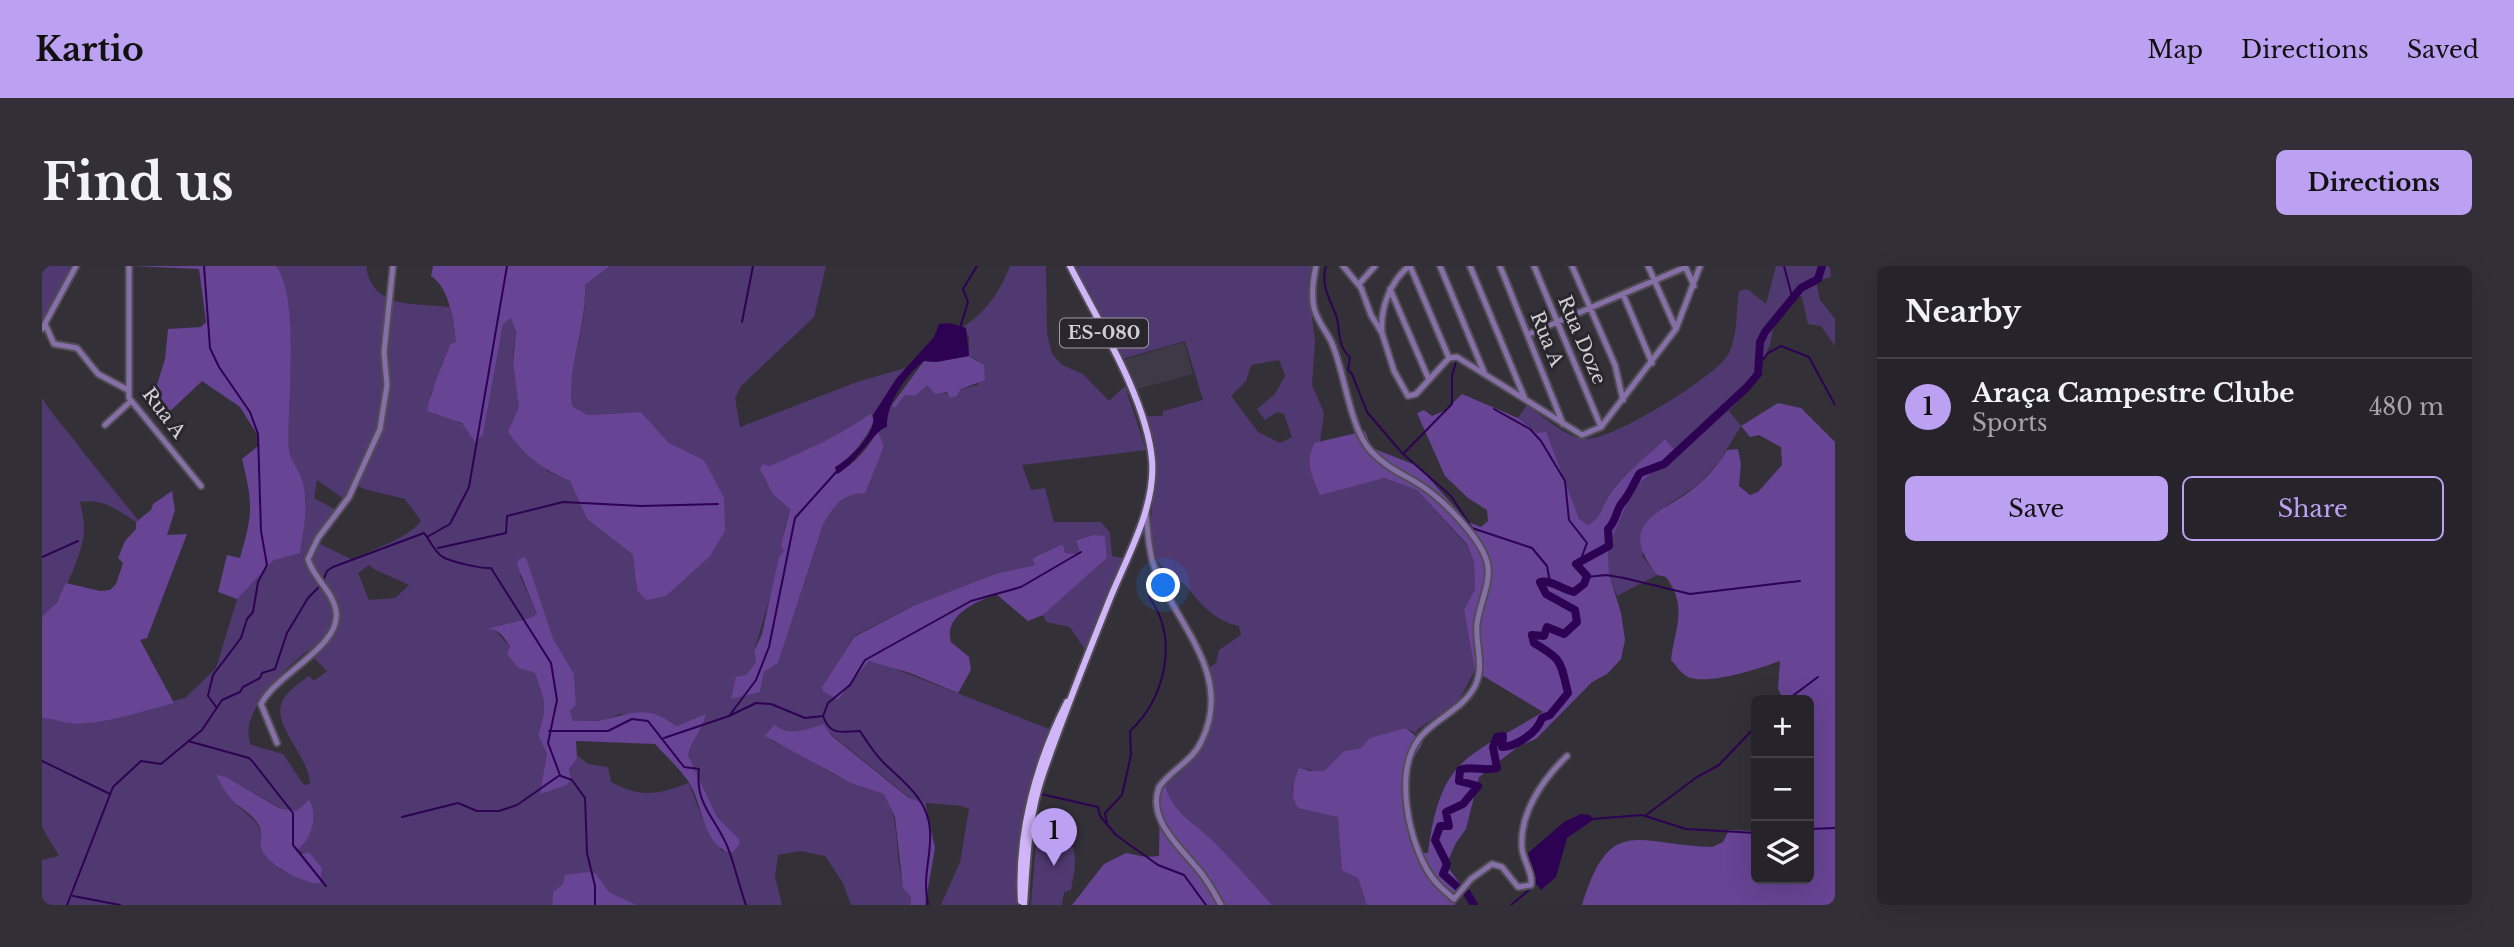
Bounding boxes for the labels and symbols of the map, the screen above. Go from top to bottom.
street label: Rua Doze [1553,292,1611,388]
street label: Rua A [1526,308,1569,370]
road number: ES-080 [1060,318,1148,348]
street label: Rua A [138,383,191,443]
your location [1146,568,1180,602]
pin: 1 [1031,808,1077,866]

